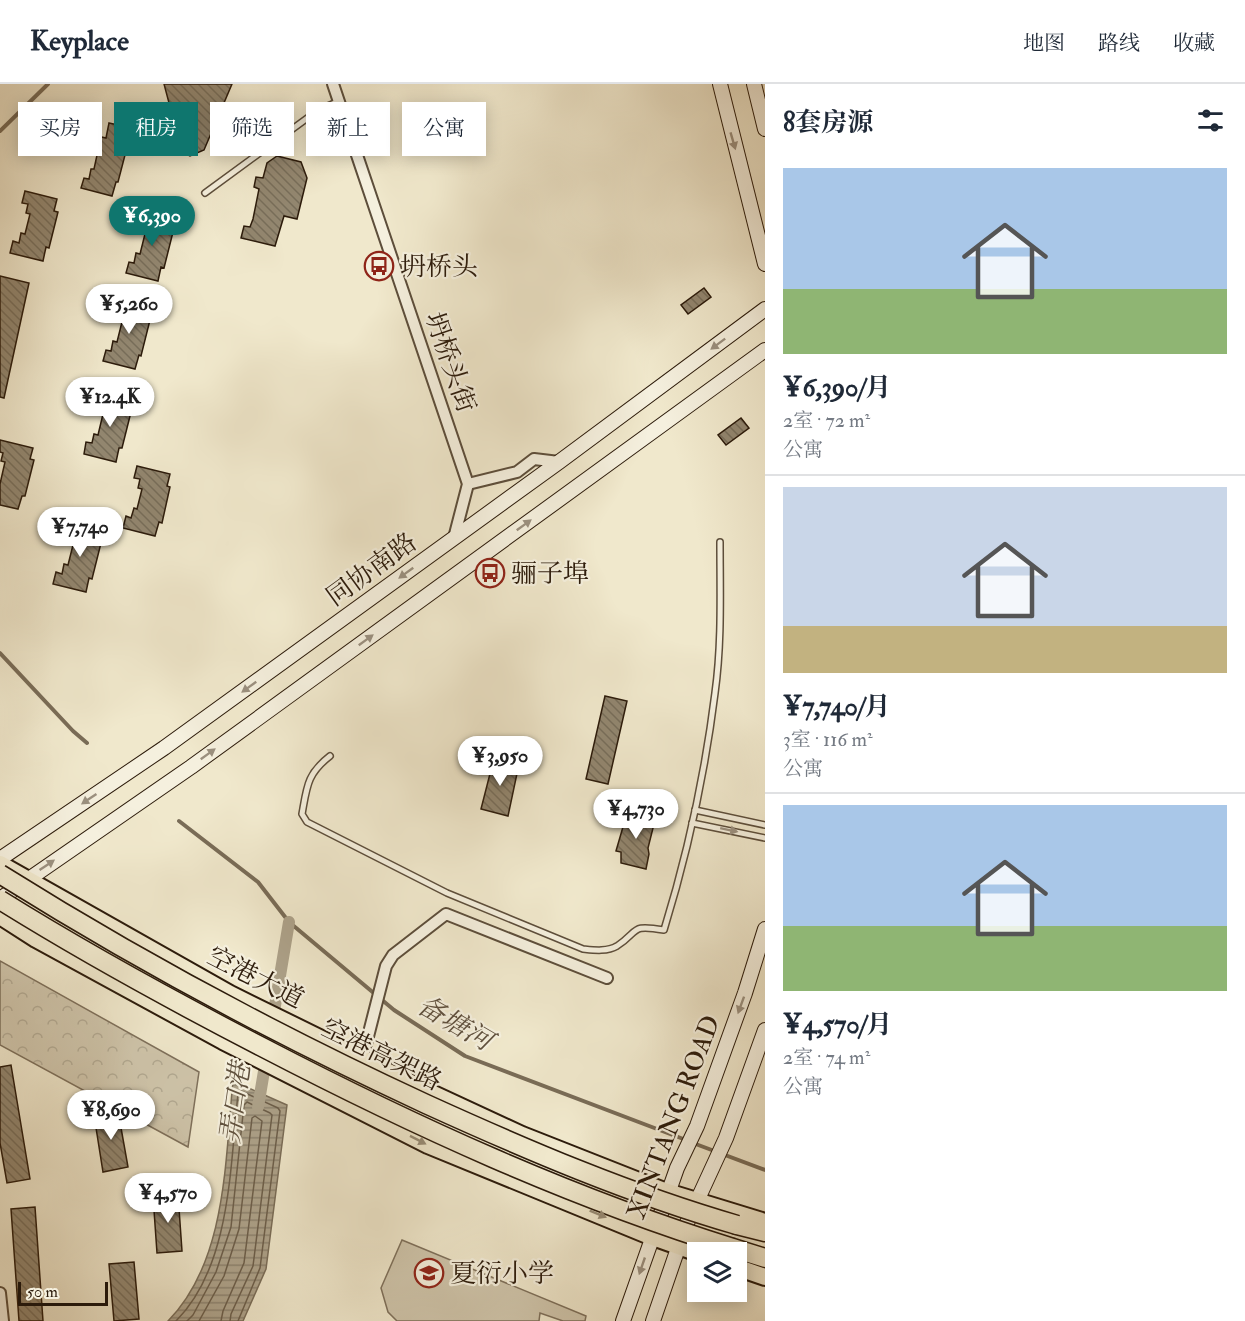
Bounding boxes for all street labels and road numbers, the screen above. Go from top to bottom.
street label: 坍桥头街 [418,308,482,417]
street label: 同协南路 [320,526,423,613]
street label: 空港大道 [202,940,309,1016]
street label: XINTANG ROAD [620,1011,728,1224]
street label: 空港高架路 [316,1012,447,1098]

